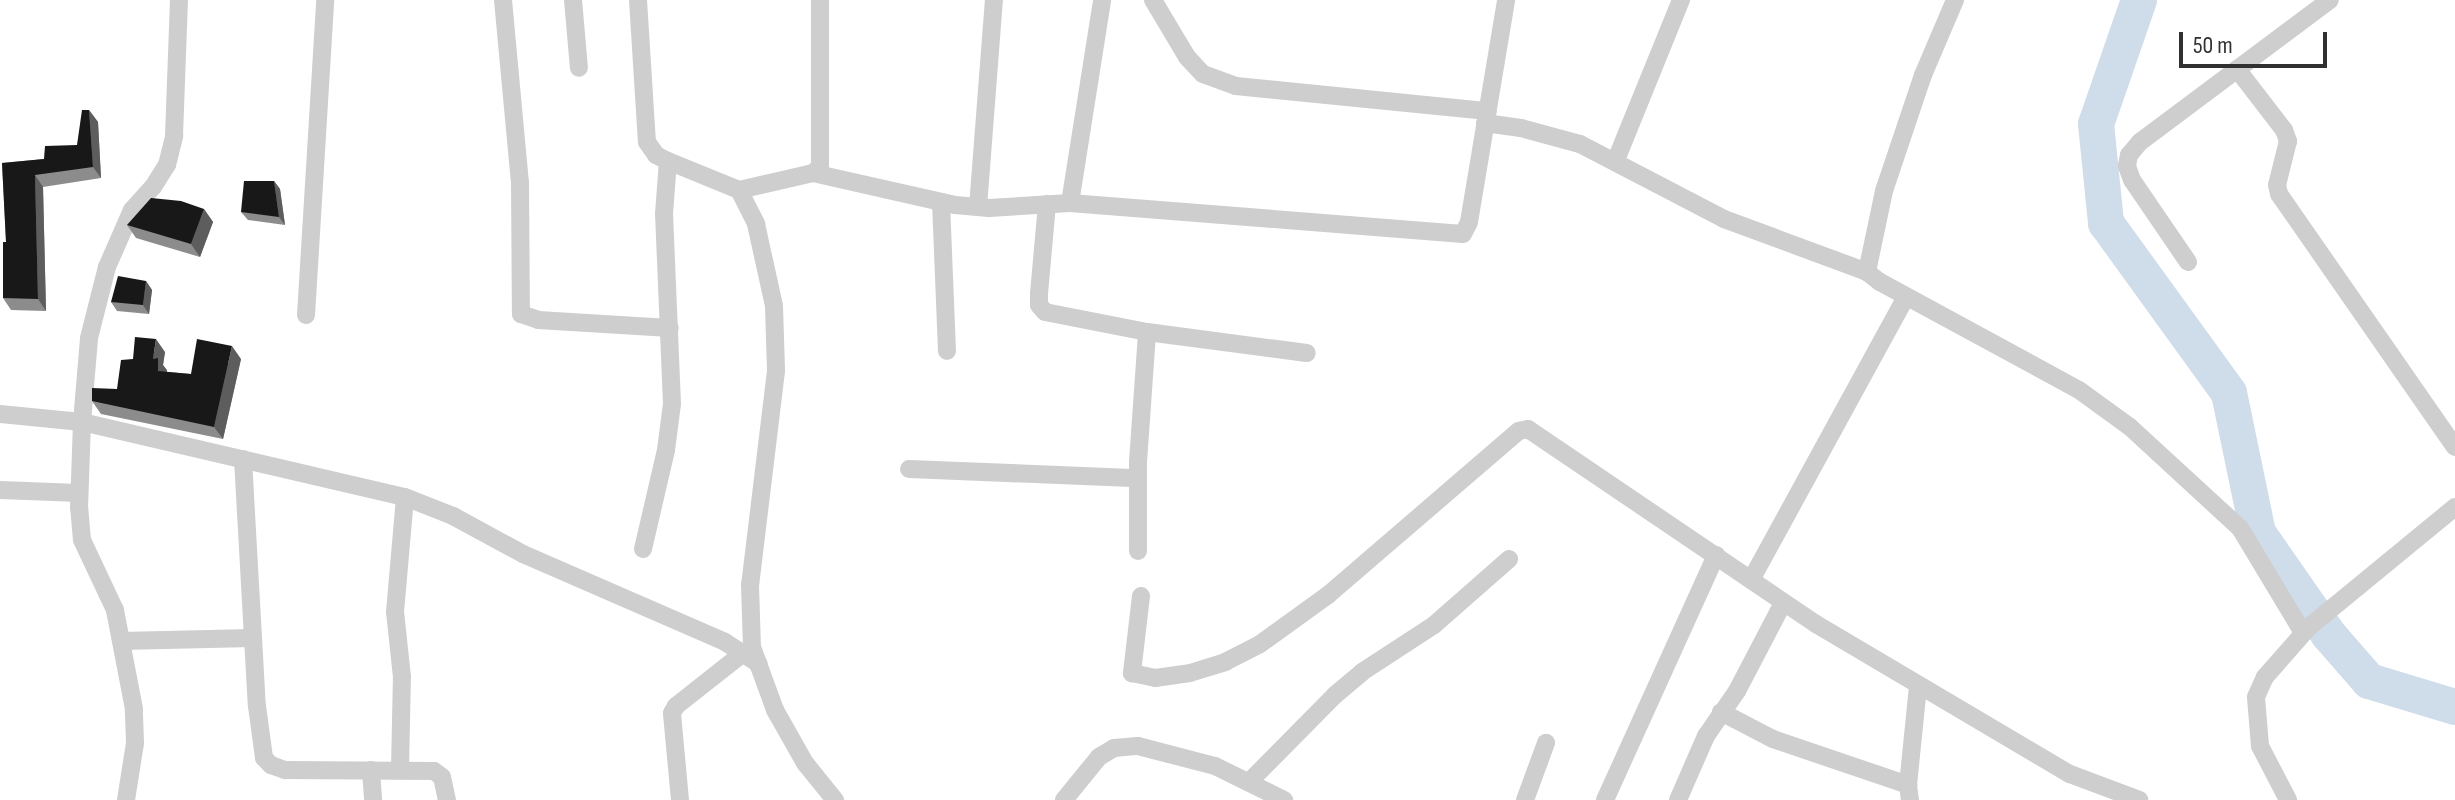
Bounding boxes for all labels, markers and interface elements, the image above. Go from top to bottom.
scale bar [2183,16,2331,66]
text: 50 m [2193,31,2233,60]

